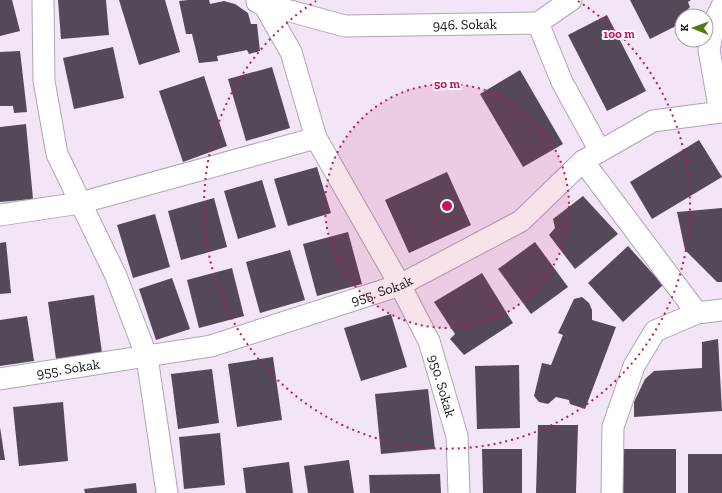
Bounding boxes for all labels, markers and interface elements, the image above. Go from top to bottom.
north arrow [674,8,714,48]
street label: 946. Sokak [432,16,498,34]
text: K [678,23,691,32]
text: 100 m [603,27,635,41]
text: 50 m [434,77,460,91]
centre of rings [440,199,454,213]
street label: 955. Sokak [349,272,416,309]
street label: 950. Sokak [424,353,459,420]
street label: 955. Sokak [35,355,102,382]

